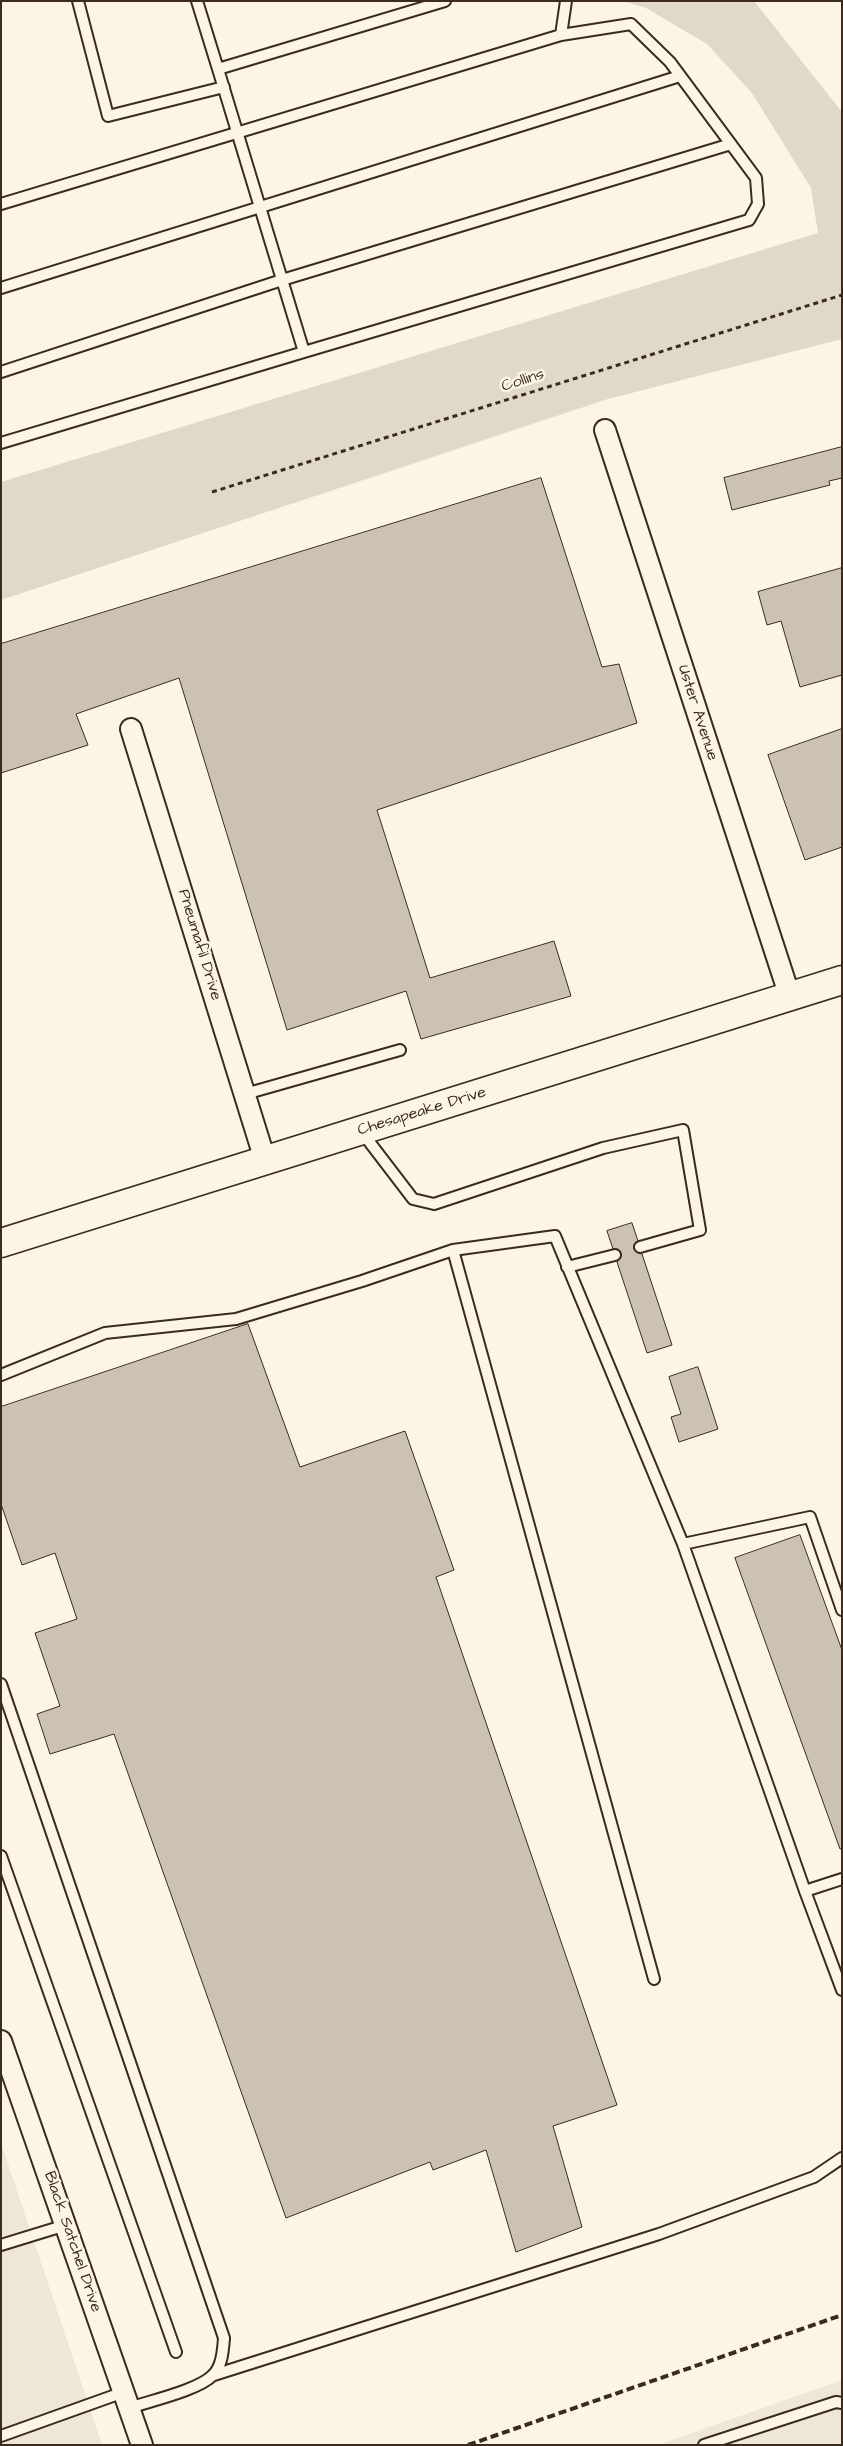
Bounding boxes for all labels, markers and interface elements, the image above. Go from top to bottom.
street label: Collins [499,365,547,397]
street label: Uster Avenue [673,663,721,763]
street label: Pneumafil Drive [173,887,225,1003]
street label: Chesapeake Drive [355,1083,489,1141]
street label: Black Satchel Drive [39,2169,105,2315]

